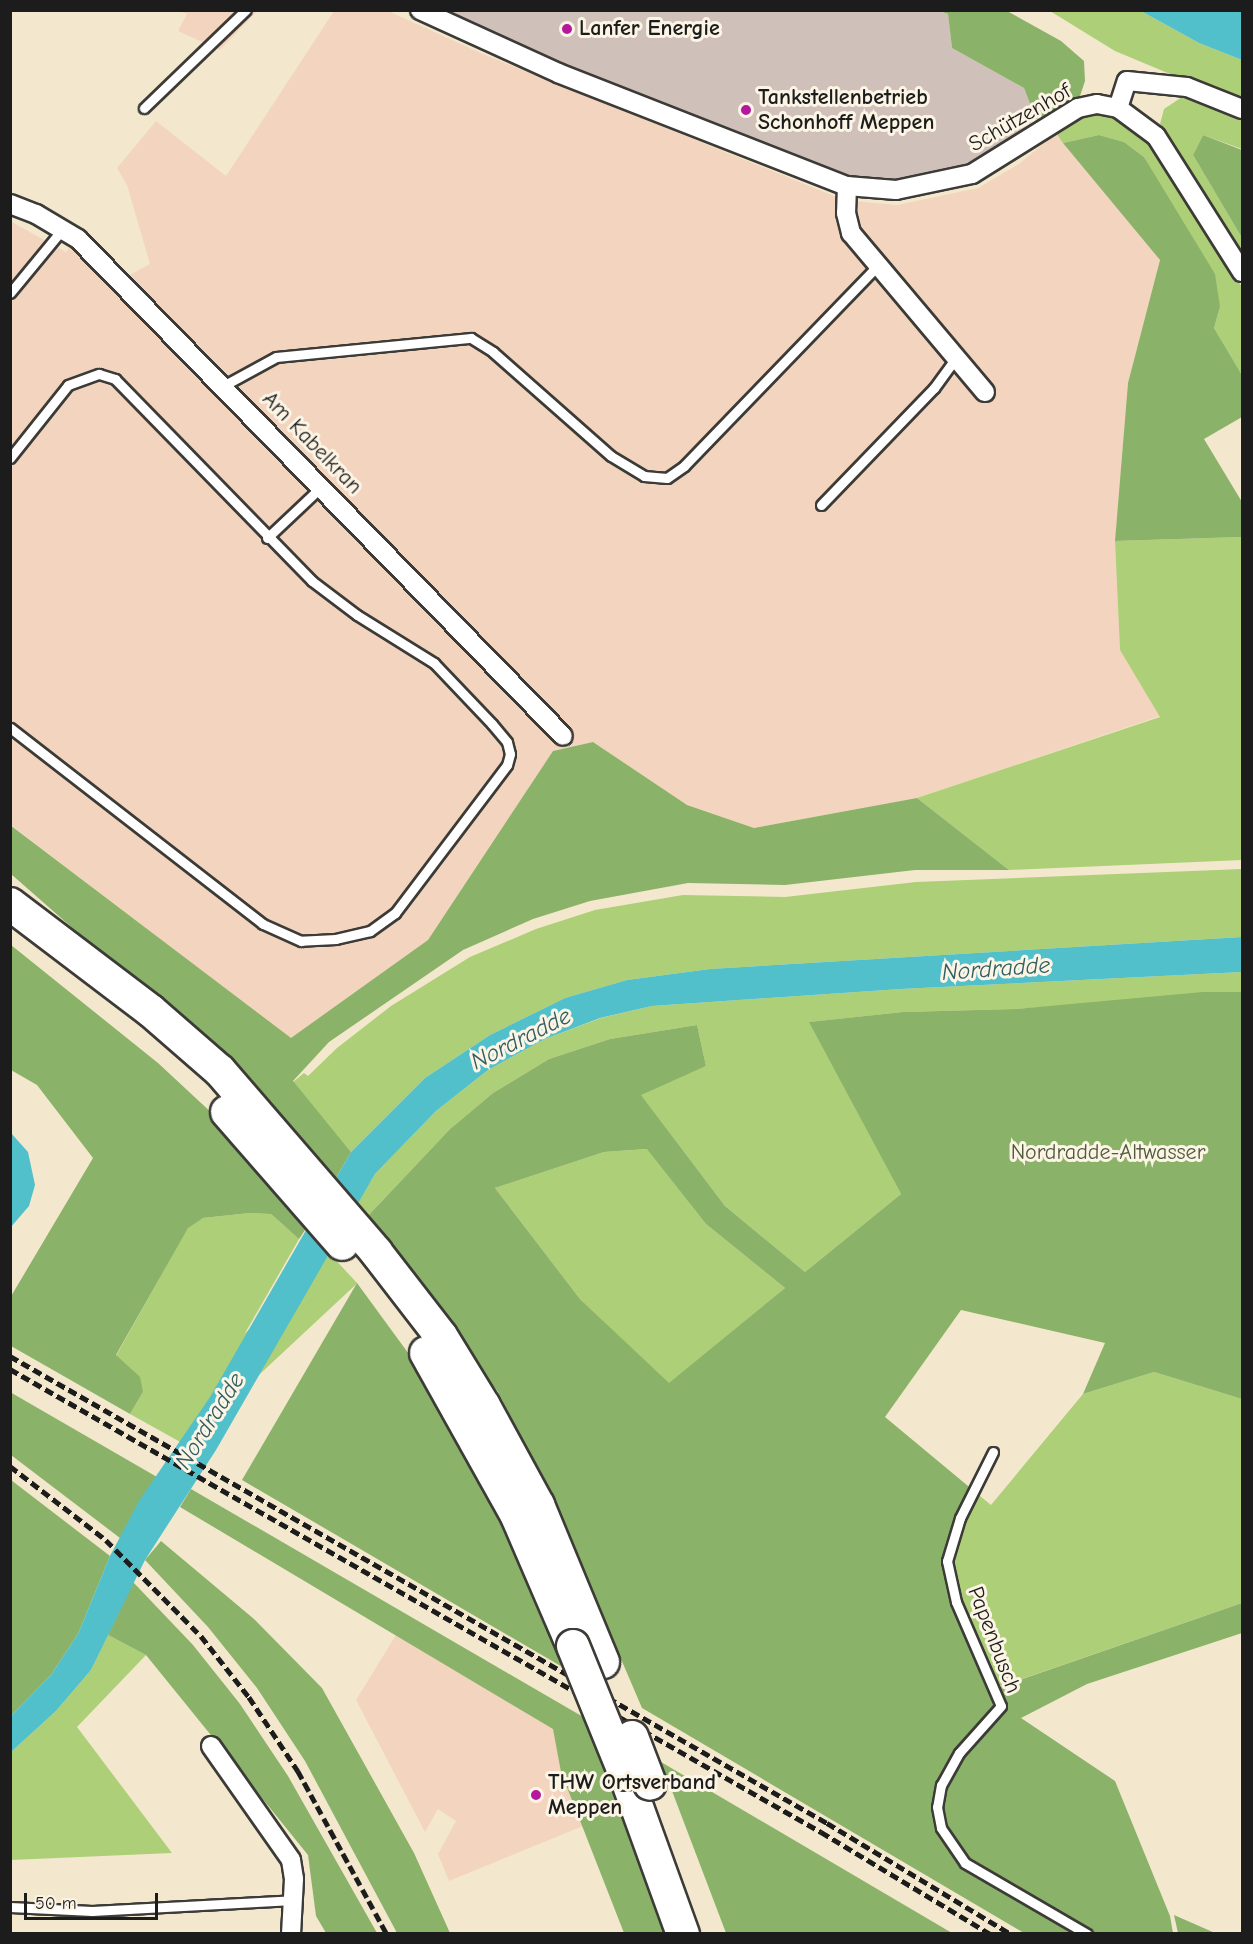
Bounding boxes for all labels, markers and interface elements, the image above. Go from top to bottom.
place label: Lanfer Energie [579,16,720,42]
marker: Lanfer Energie [560,22,574,36]
street label: Schützenhof [964,78,1076,158]
place label: Tankstellenbetrieb Schonhoff Meppen [758,84,934,136]
marker: Tankstellenbetrieb Schonhoff Meppen [739,103,753,117]
street label: Am Kabelkran [257,386,367,500]
water label: Nordradde [941,951,1051,987]
water label: Nordradde [466,1001,576,1077]
park label: Nordradde-Altwasser [1011,1140,1205,1166]
water label: Nordradde [169,1367,251,1475]
street label: Papenbusch [962,1583,1026,1697]
place label: THW Ortsverband Meppen [548,1769,716,1820]
marker: THW Ortsverband Meppen [529,1788,543,1802]
scale bar [27,1881,160,1919]
text: 50 m [35,1893,77,1914]

